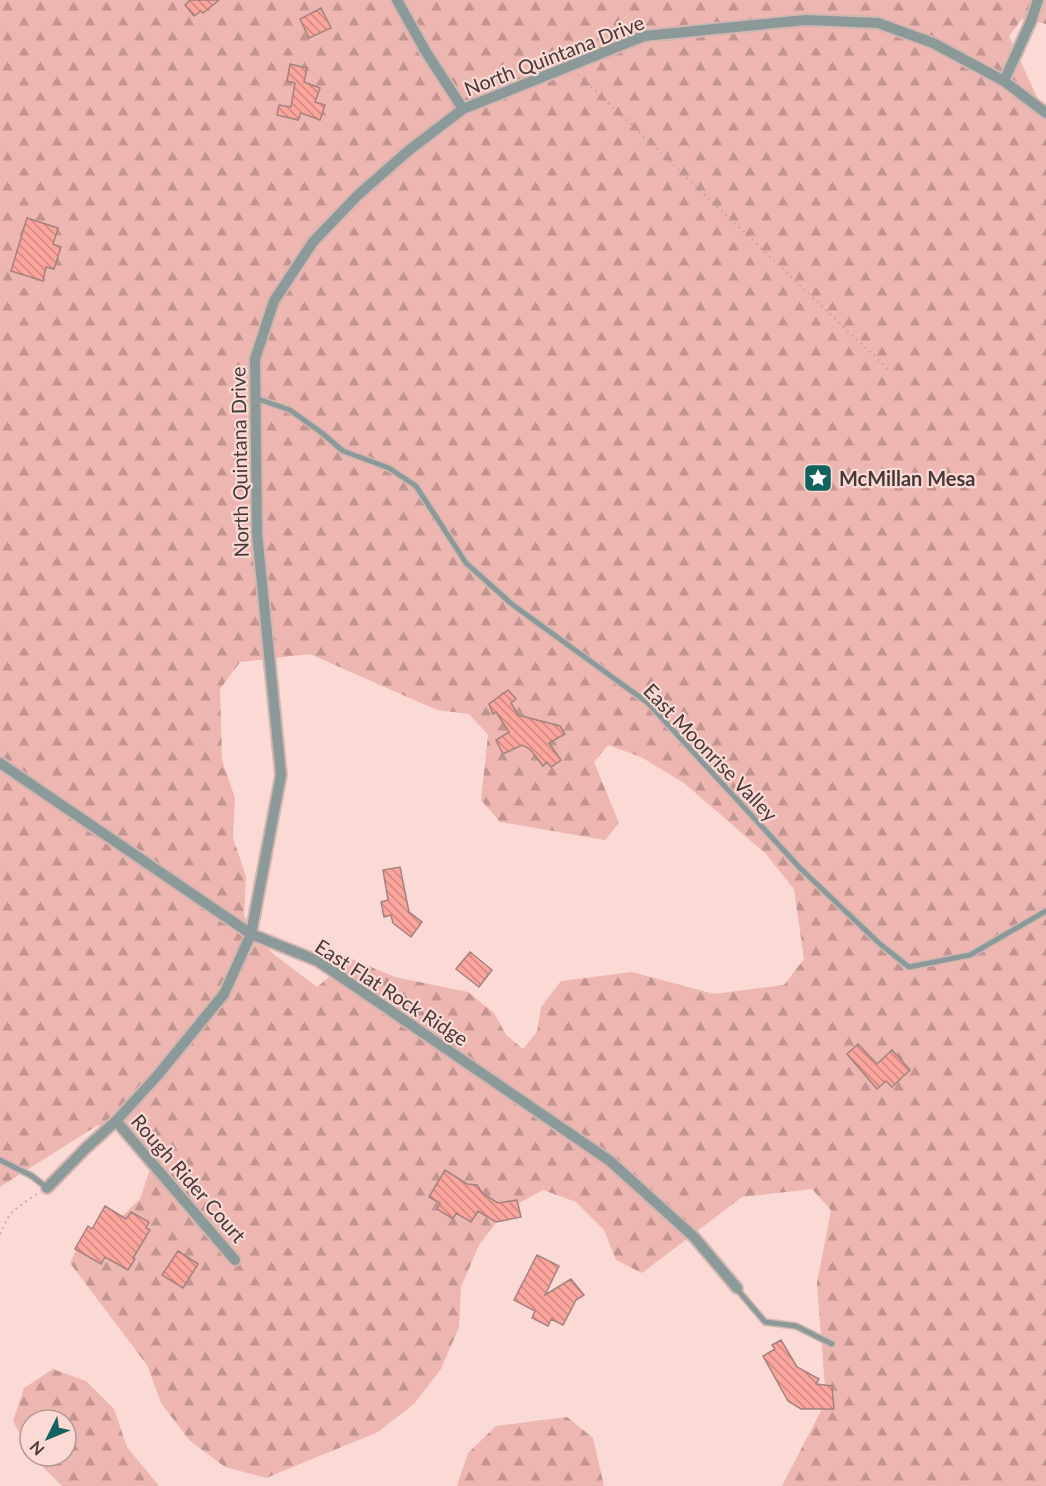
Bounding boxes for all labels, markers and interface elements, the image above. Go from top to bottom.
street label: North Quintana Drive [461,10,647,100]
street label: North Quintana Drive [225,366,253,558]
place icon: McMillan Mesa [802,462,834,494]
place label: McMillan Mesa [839,466,975,490]
street label: East Moonrise Valley [639,678,783,826]
street label: East Flat Rock Ridge [311,934,473,1050]
street label: Rough Rider Court [127,1109,251,1247]
north arrow [18,1408,78,1468]
text: N [26,1438,48,1460]

